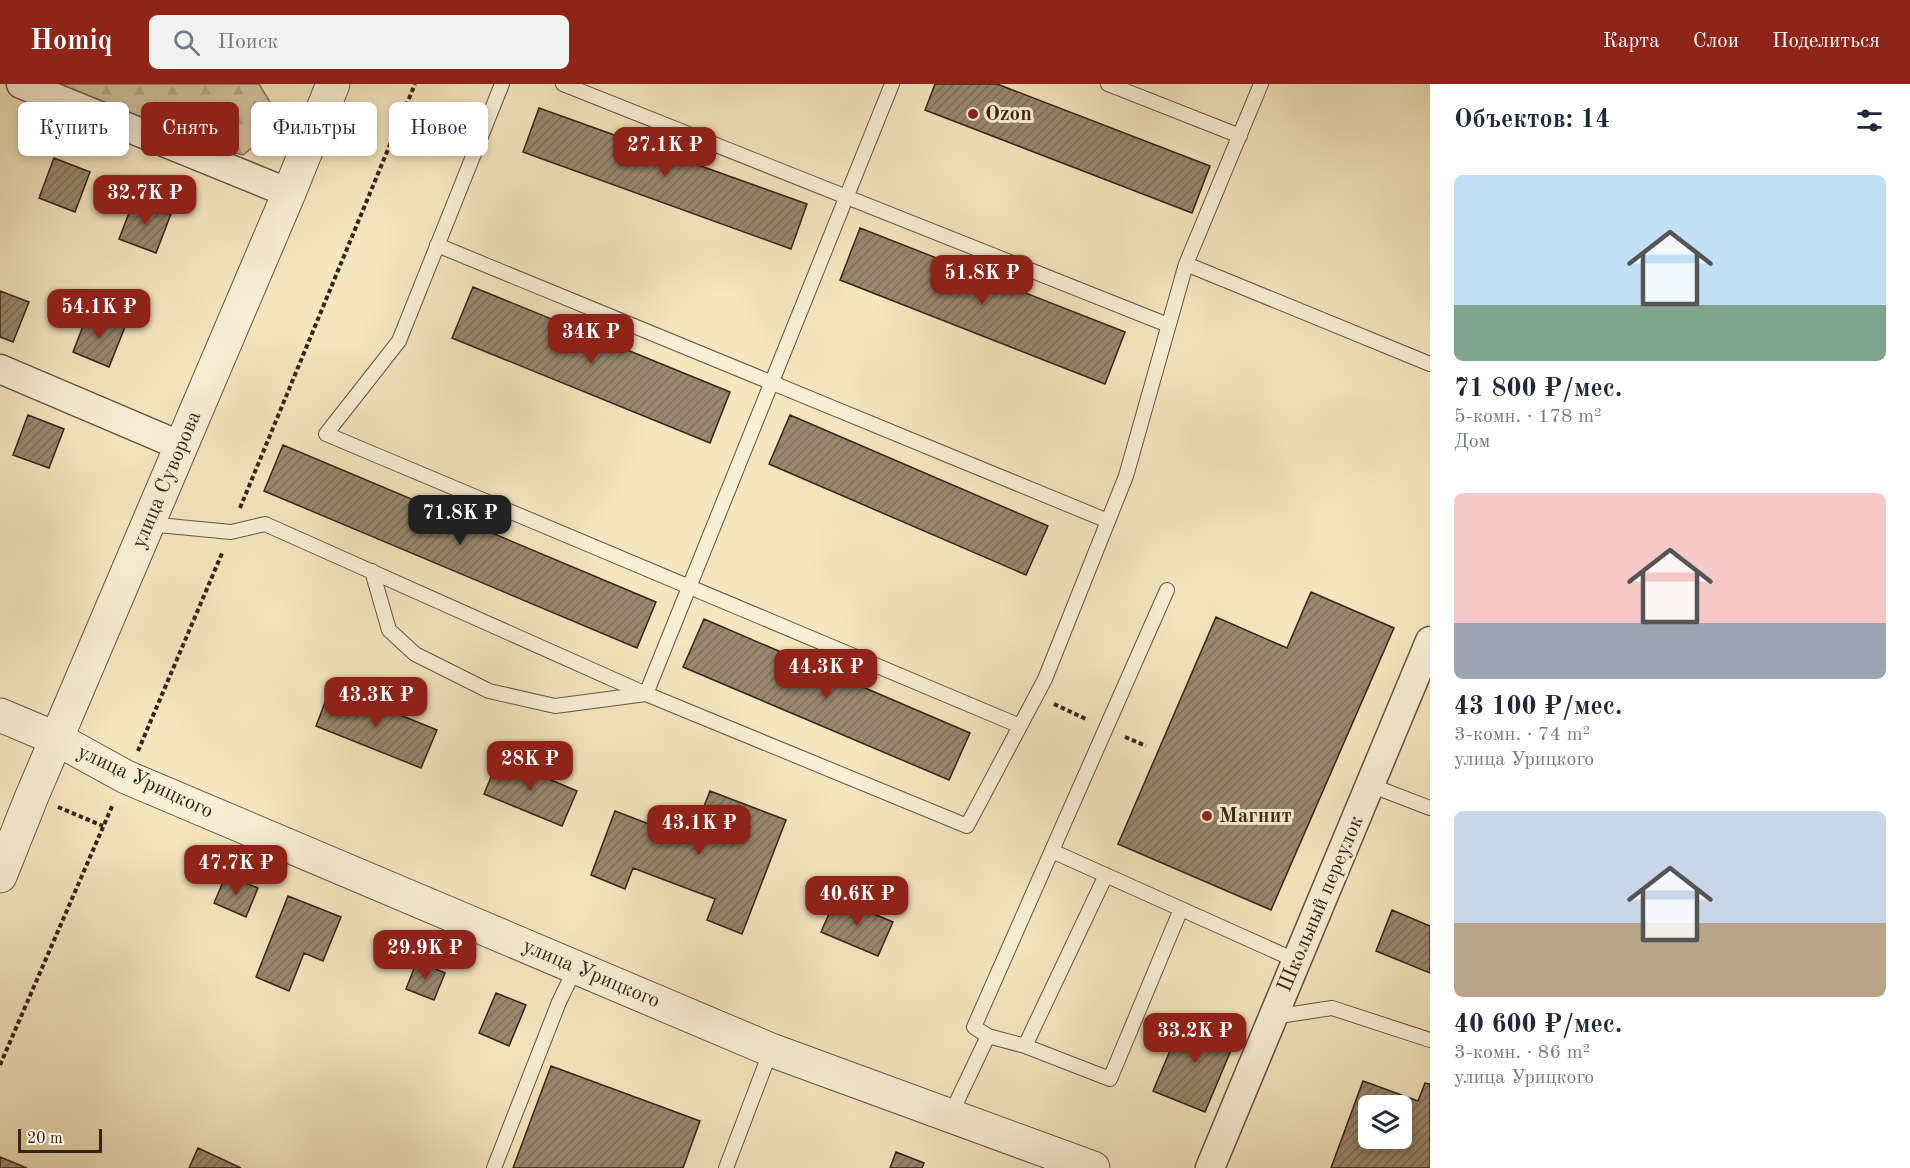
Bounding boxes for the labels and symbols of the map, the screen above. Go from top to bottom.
place label: Ozon [985,104,1032,125]
marker: Ozon [966,107,980,121]
pin: 27.1K ₽ [610,127,720,178]
pin: 32.7K ₽ [90,175,200,226]
pin: 51.8K ₽ [927,255,1037,306]
pin: 54.1K ₽ [44,289,154,340]
pin: 34K ₽ [549,314,633,365]
street label: улица Суворова [129,408,205,552]
pin: 71.8K ₽ [405,495,515,546]
pin: 44.3K ₽ [771,649,881,700]
pin: 43.3K ₽ [321,677,431,728]
street label: улица Урицкого [74,741,216,823]
pin: 28K ₽ [488,741,572,792]
pin: 43.1K ₽ [644,805,754,856]
place label: Магнит [1219,806,1292,827]
marker: Магнит [1200,809,1214,823]
street label: Школьный переулок [1274,812,1368,995]
pin: 47.7K ₽ [181,845,291,896]
pin: 40.6K ₽ [802,876,912,927]
pin: 29.9K ₽ [370,930,480,981]
street label: улица Урицкого [519,936,663,1012]
pin: 33.2K ₽ [1140,1013,1250,1064]
scale bar [18,1126,102,1154]

